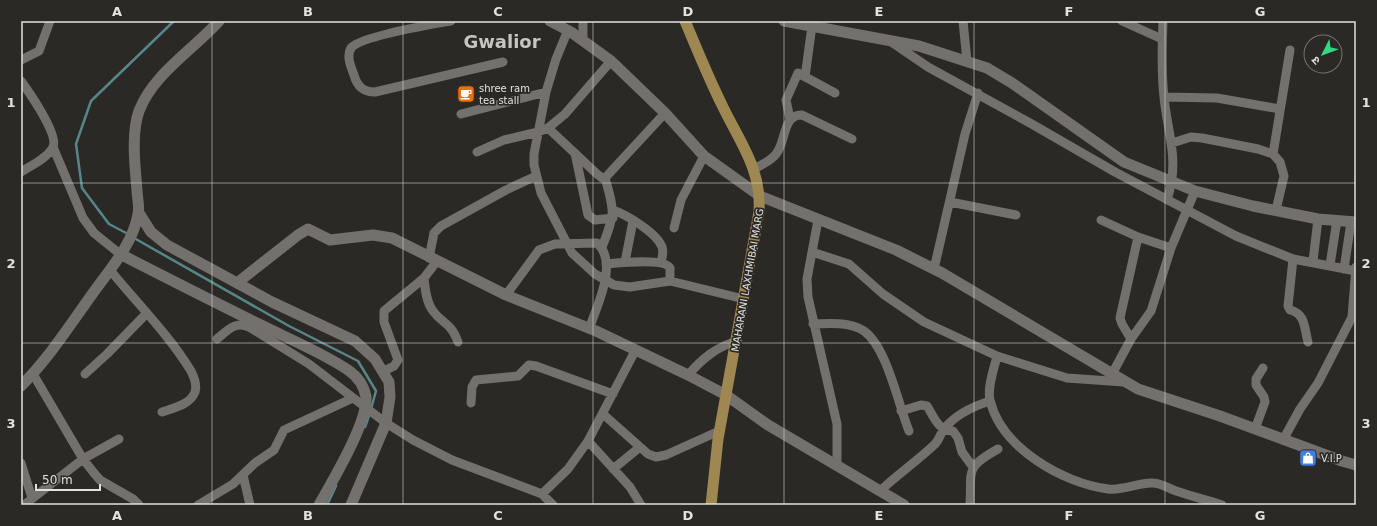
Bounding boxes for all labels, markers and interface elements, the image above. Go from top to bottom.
text: A [112,4,122,19]
text: B [303,4,313,19]
text: C [493,4,503,19]
text: D [683,4,694,19]
text: E [875,4,883,19]
text: F [1065,4,1073,19]
text: G [1255,4,1265,19]
district label: Gwalior [463,31,541,52]
north arrow [1303,34,1343,74]
text: उ [1309,53,1323,67]
place label: shree ram tea stall [479,83,530,106]
cafe icon: shree ram tea stall [456,84,476,104]
text: 1 [6,95,16,110]
text: 1 [1361,95,1371,110]
street label: MAHARANI LAXHMIBAI MARG [729,208,766,353]
text: 2 [6,256,16,271]
text: 2 [1361,256,1371,271]
text: 3 [6,416,16,431]
text: 3 [1361,416,1371,431]
shop icon: V.I.P [1298,448,1318,468]
place label: V.I.P [1321,453,1342,464]
scale bar [36,466,100,492]
text: 50 m [42,473,73,487]
text: A [112,508,122,523]
text: B [303,508,313,523]
text: C [493,508,503,523]
text: D [683,508,694,523]
text: E [875,508,883,523]
text: F [1065,508,1073,523]
text: G [1255,508,1265,523]

